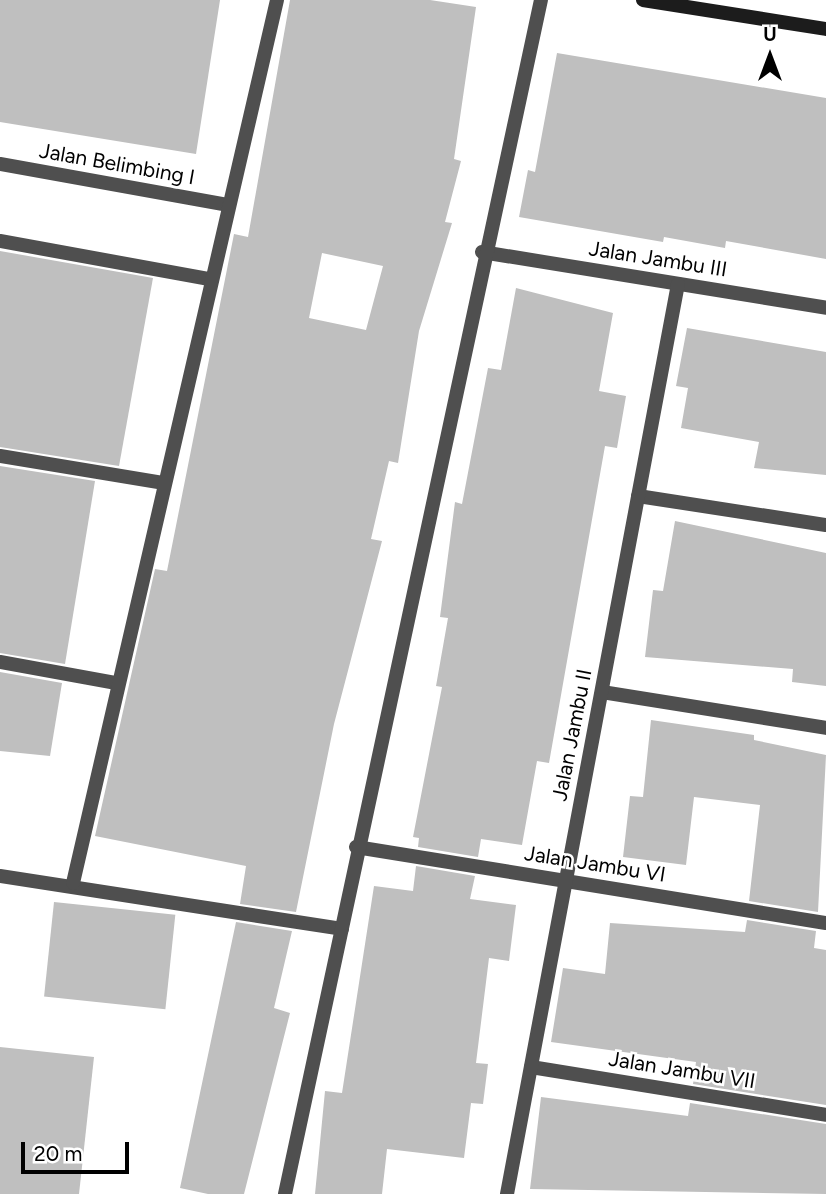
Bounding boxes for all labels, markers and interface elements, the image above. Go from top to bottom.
north arrow [735,21,805,91]
text: U [763,23,777,46]
street label: Jalan Belimbing I [37,138,197,190]
street label: Jalan Jambu III [587,236,729,282]
street label: Jalan Jambu II [547,667,597,803]
street label: Jalan Jambu VI [523,840,667,888]
street label: Jalan Jambu VII [607,1046,757,1094]
scale bar [24,1128,133,1172]
text: 20 m [34,1141,82,1166]

